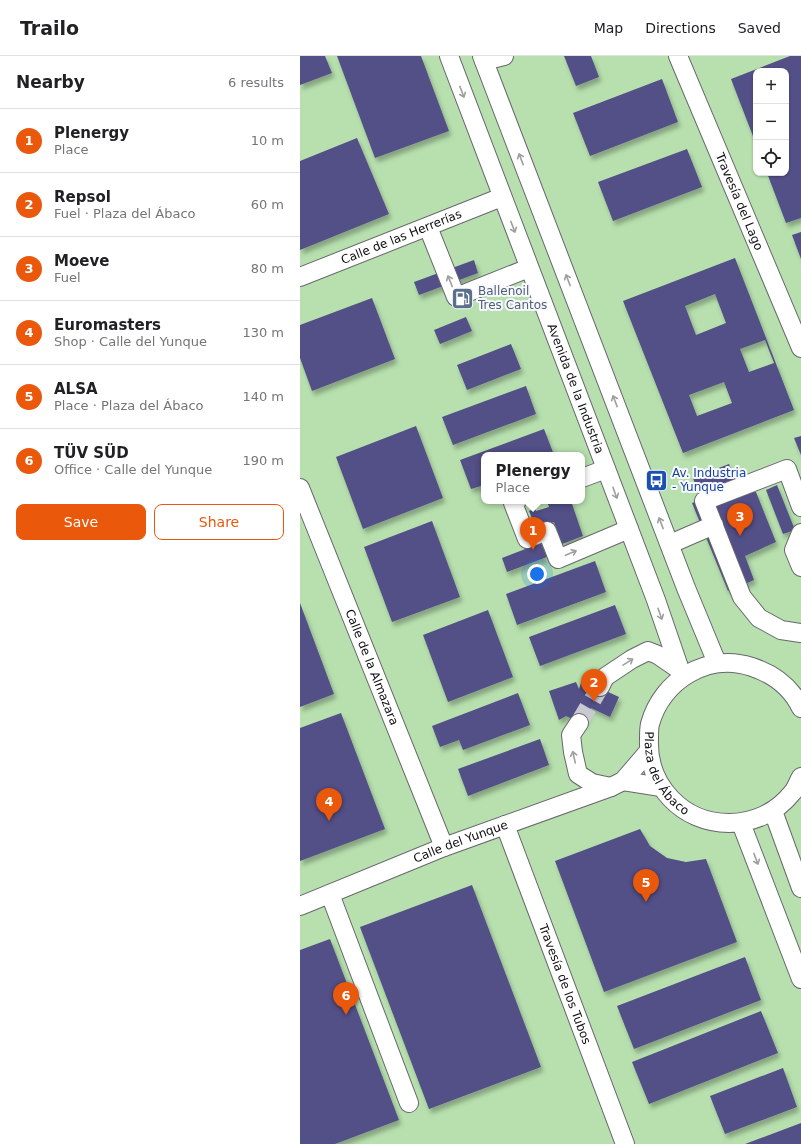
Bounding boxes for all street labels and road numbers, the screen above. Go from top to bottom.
street label: Travesía del Lago [712,150,766,252]
street label: Calle de las Herrerías [339,207,464,267]
street label: Avenida de la Industria [544,322,607,456]
street label: Calle de la Almazara [342,607,401,727]
street label: Plaza del Ábaco [642,731,692,818]
street label: Calle del Yunque [411,818,510,866]
street label: Travesía de los Tubos [536,921,594,1046]

